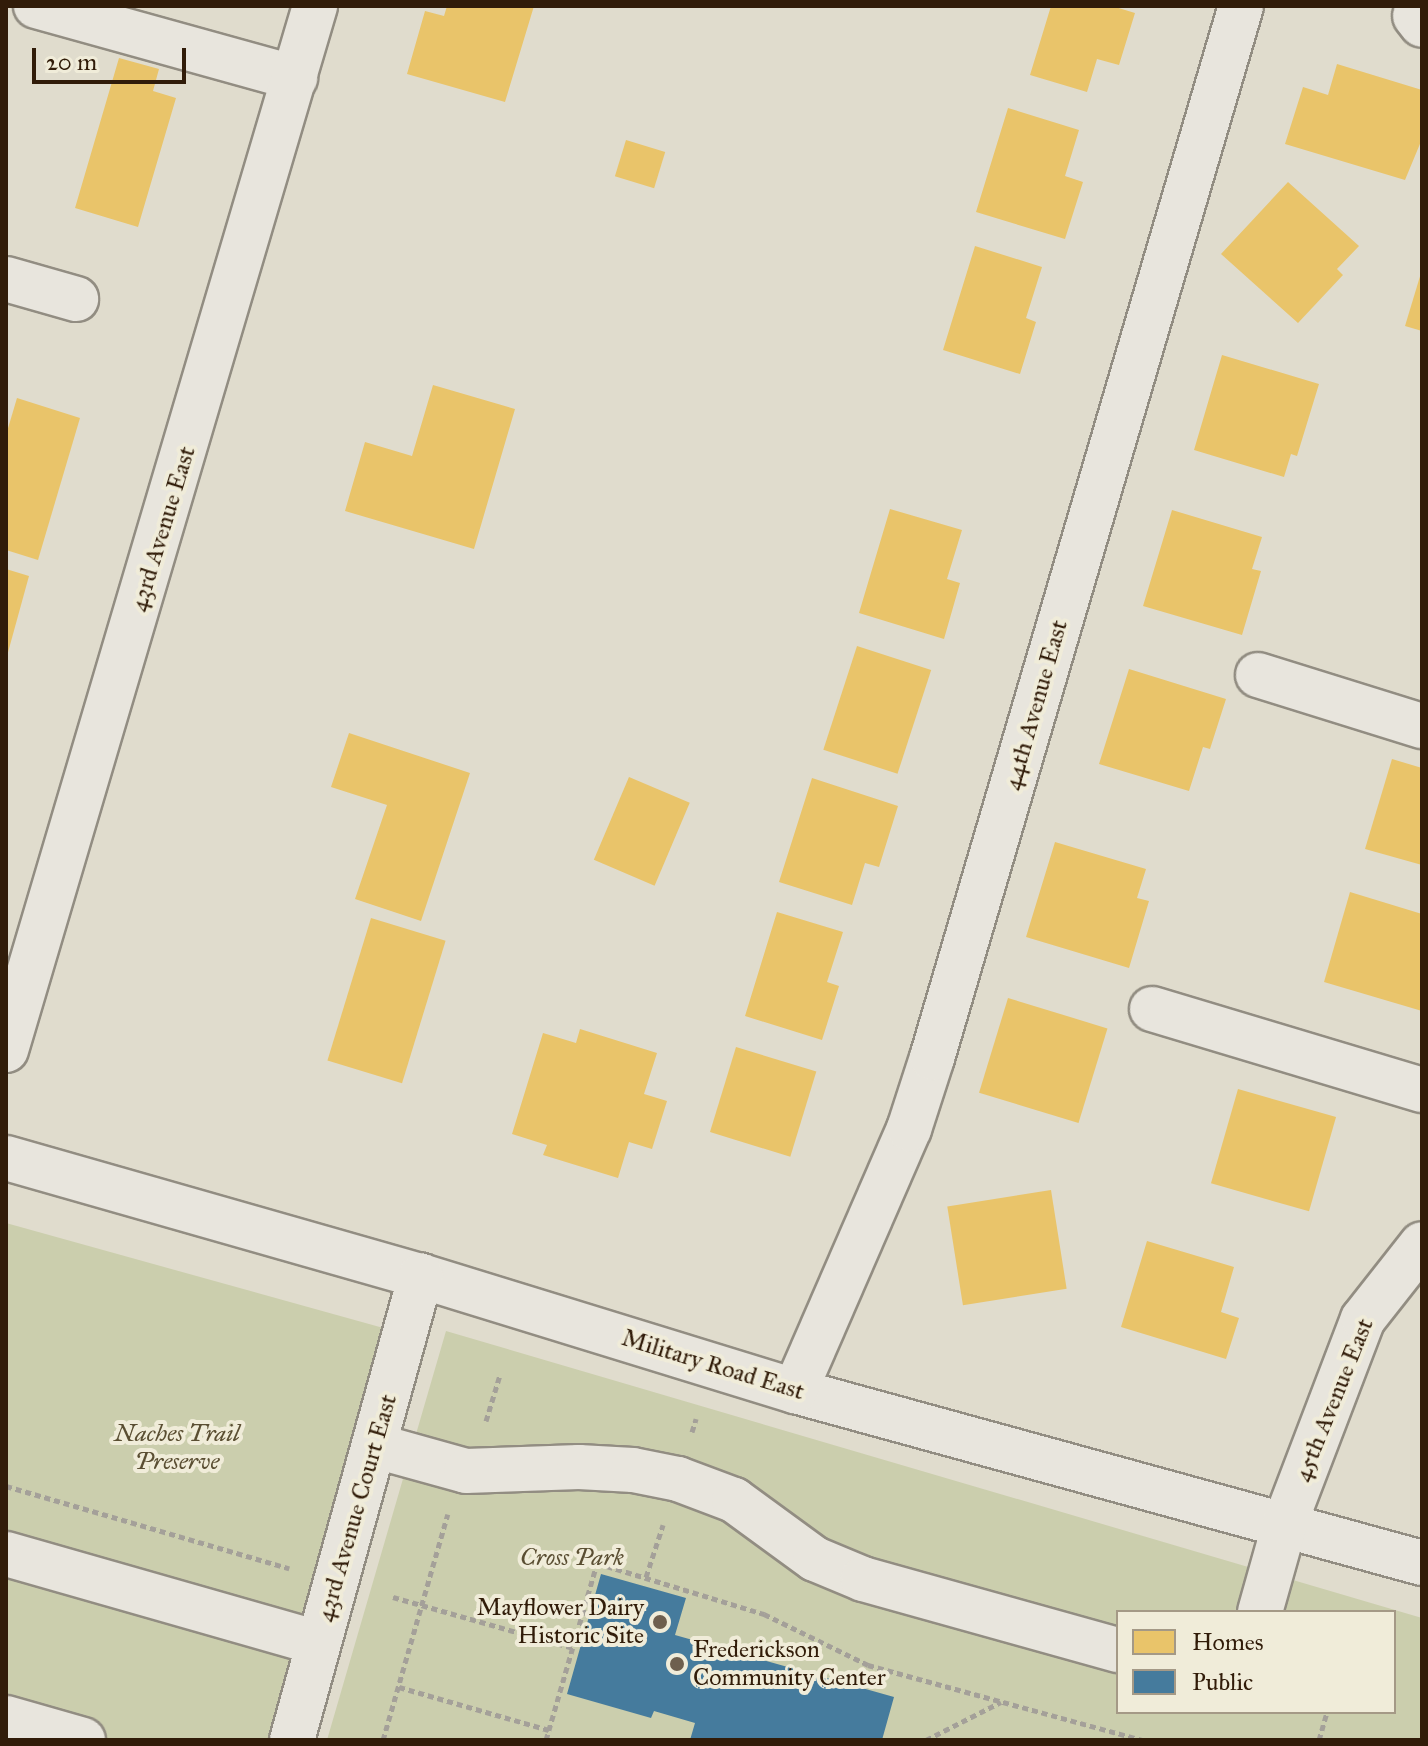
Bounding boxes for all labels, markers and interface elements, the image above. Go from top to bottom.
scale bar [36,32,190,82]
text: 20 m [46,47,97,77]
street label: 43rd Avenue East [124,443,202,615]
street label: 44th Avenue East [998,617,1074,793]
street label: 45th Avenue East [1288,1314,1380,1486]
street label: Military Road East [618,1324,808,1406]
street label: 43rd Avenue Court East [311,1391,403,1625]
park label: Naches Trail Preserve [114,1420,240,1476]
park label: Cross Park [520,1544,624,1572]
place label: Mayflower Dairy Historic Site [477,1594,644,1650]
legend [1116,1610,1396,1714]
marker: Mayflower Dairy Historic Site [651,1613,669,1631]
text: Homes [1192,1627,1264,1657]
place label: Frederickson Community Center [693,1636,886,1692]
marker: Frederickson Community Center [668,1655,686,1673]
text: Public [1192,1667,1253,1697]

